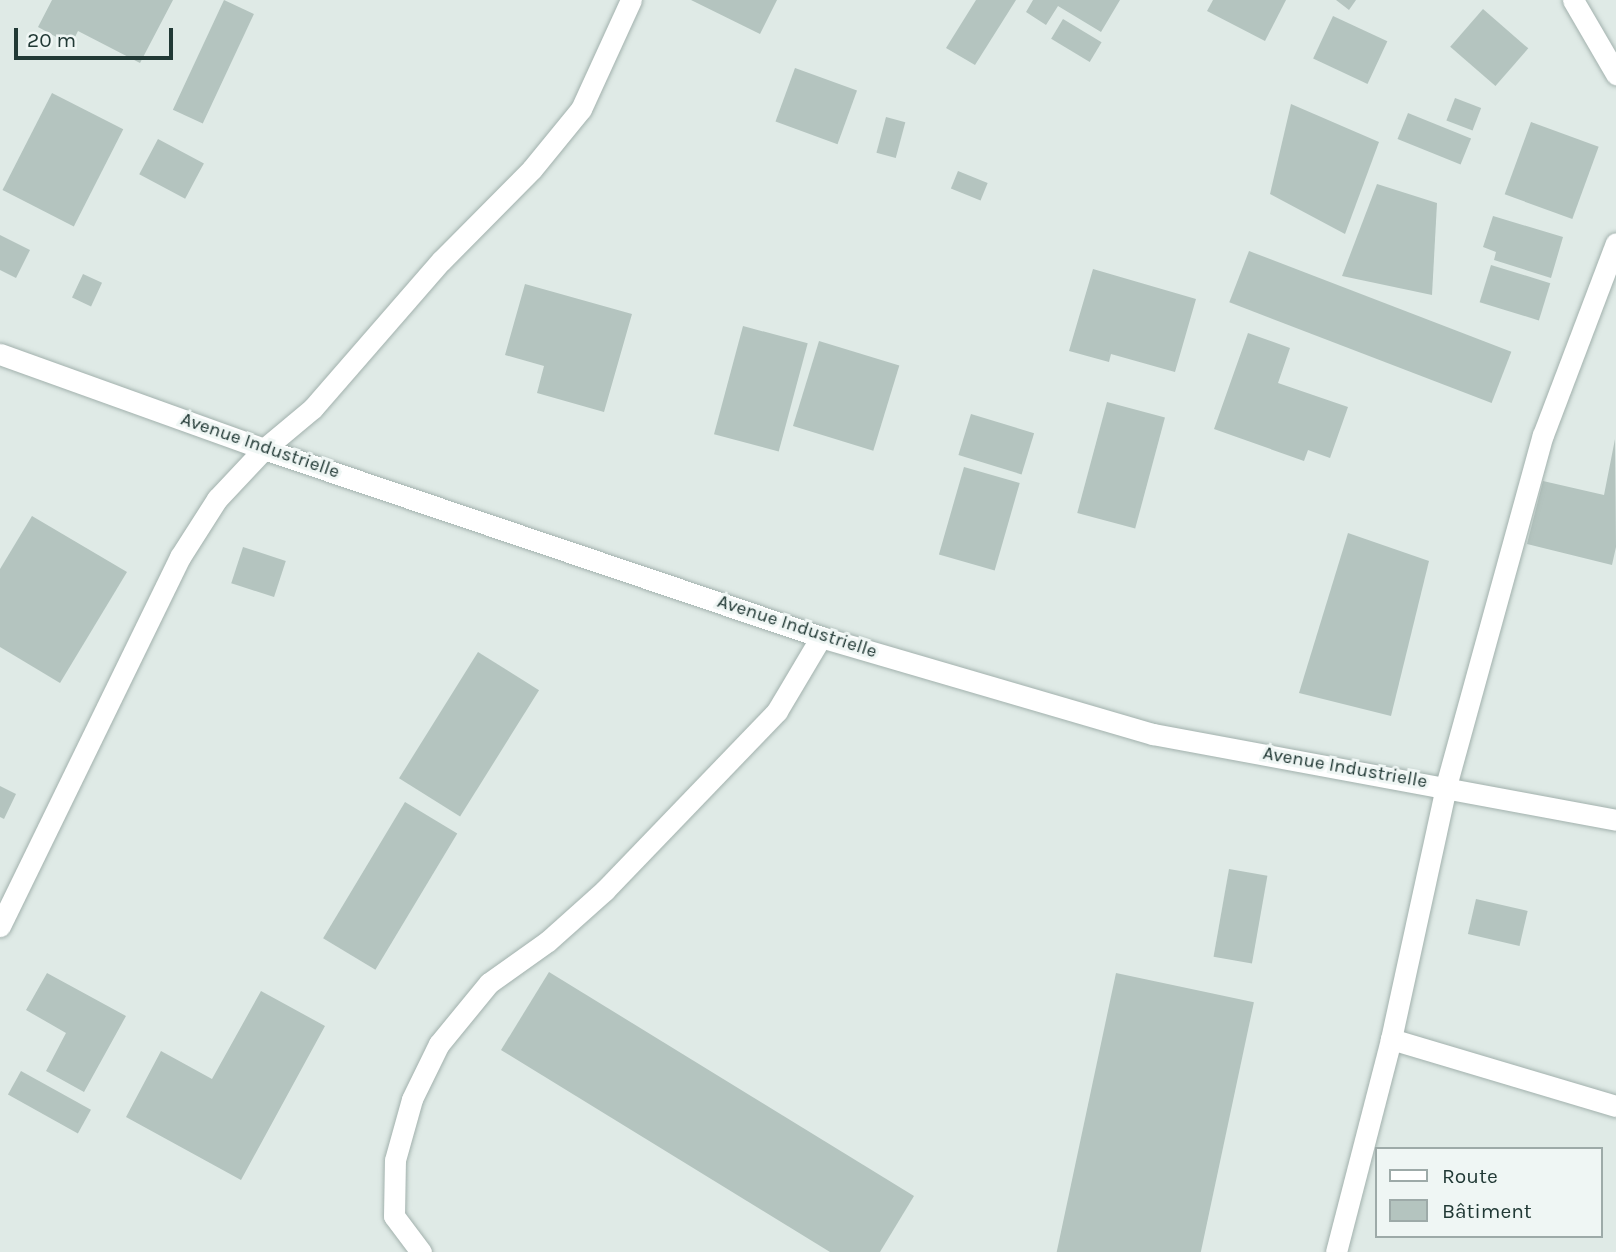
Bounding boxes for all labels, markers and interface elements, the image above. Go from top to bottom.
scale bar [18,14,177,58]
text: 20 m [27,28,76,52]
street label: Avenue Industrielle [178,408,342,484]
street label: Avenue Industrielle [714,590,880,664]
street label: Avenue Industrielle [1261,742,1429,794]
legend [1374,1147,1602,1238]
text: Route [1442,1164,1498,1188]
text: Bâtiment [1442,1199,1532,1223]

